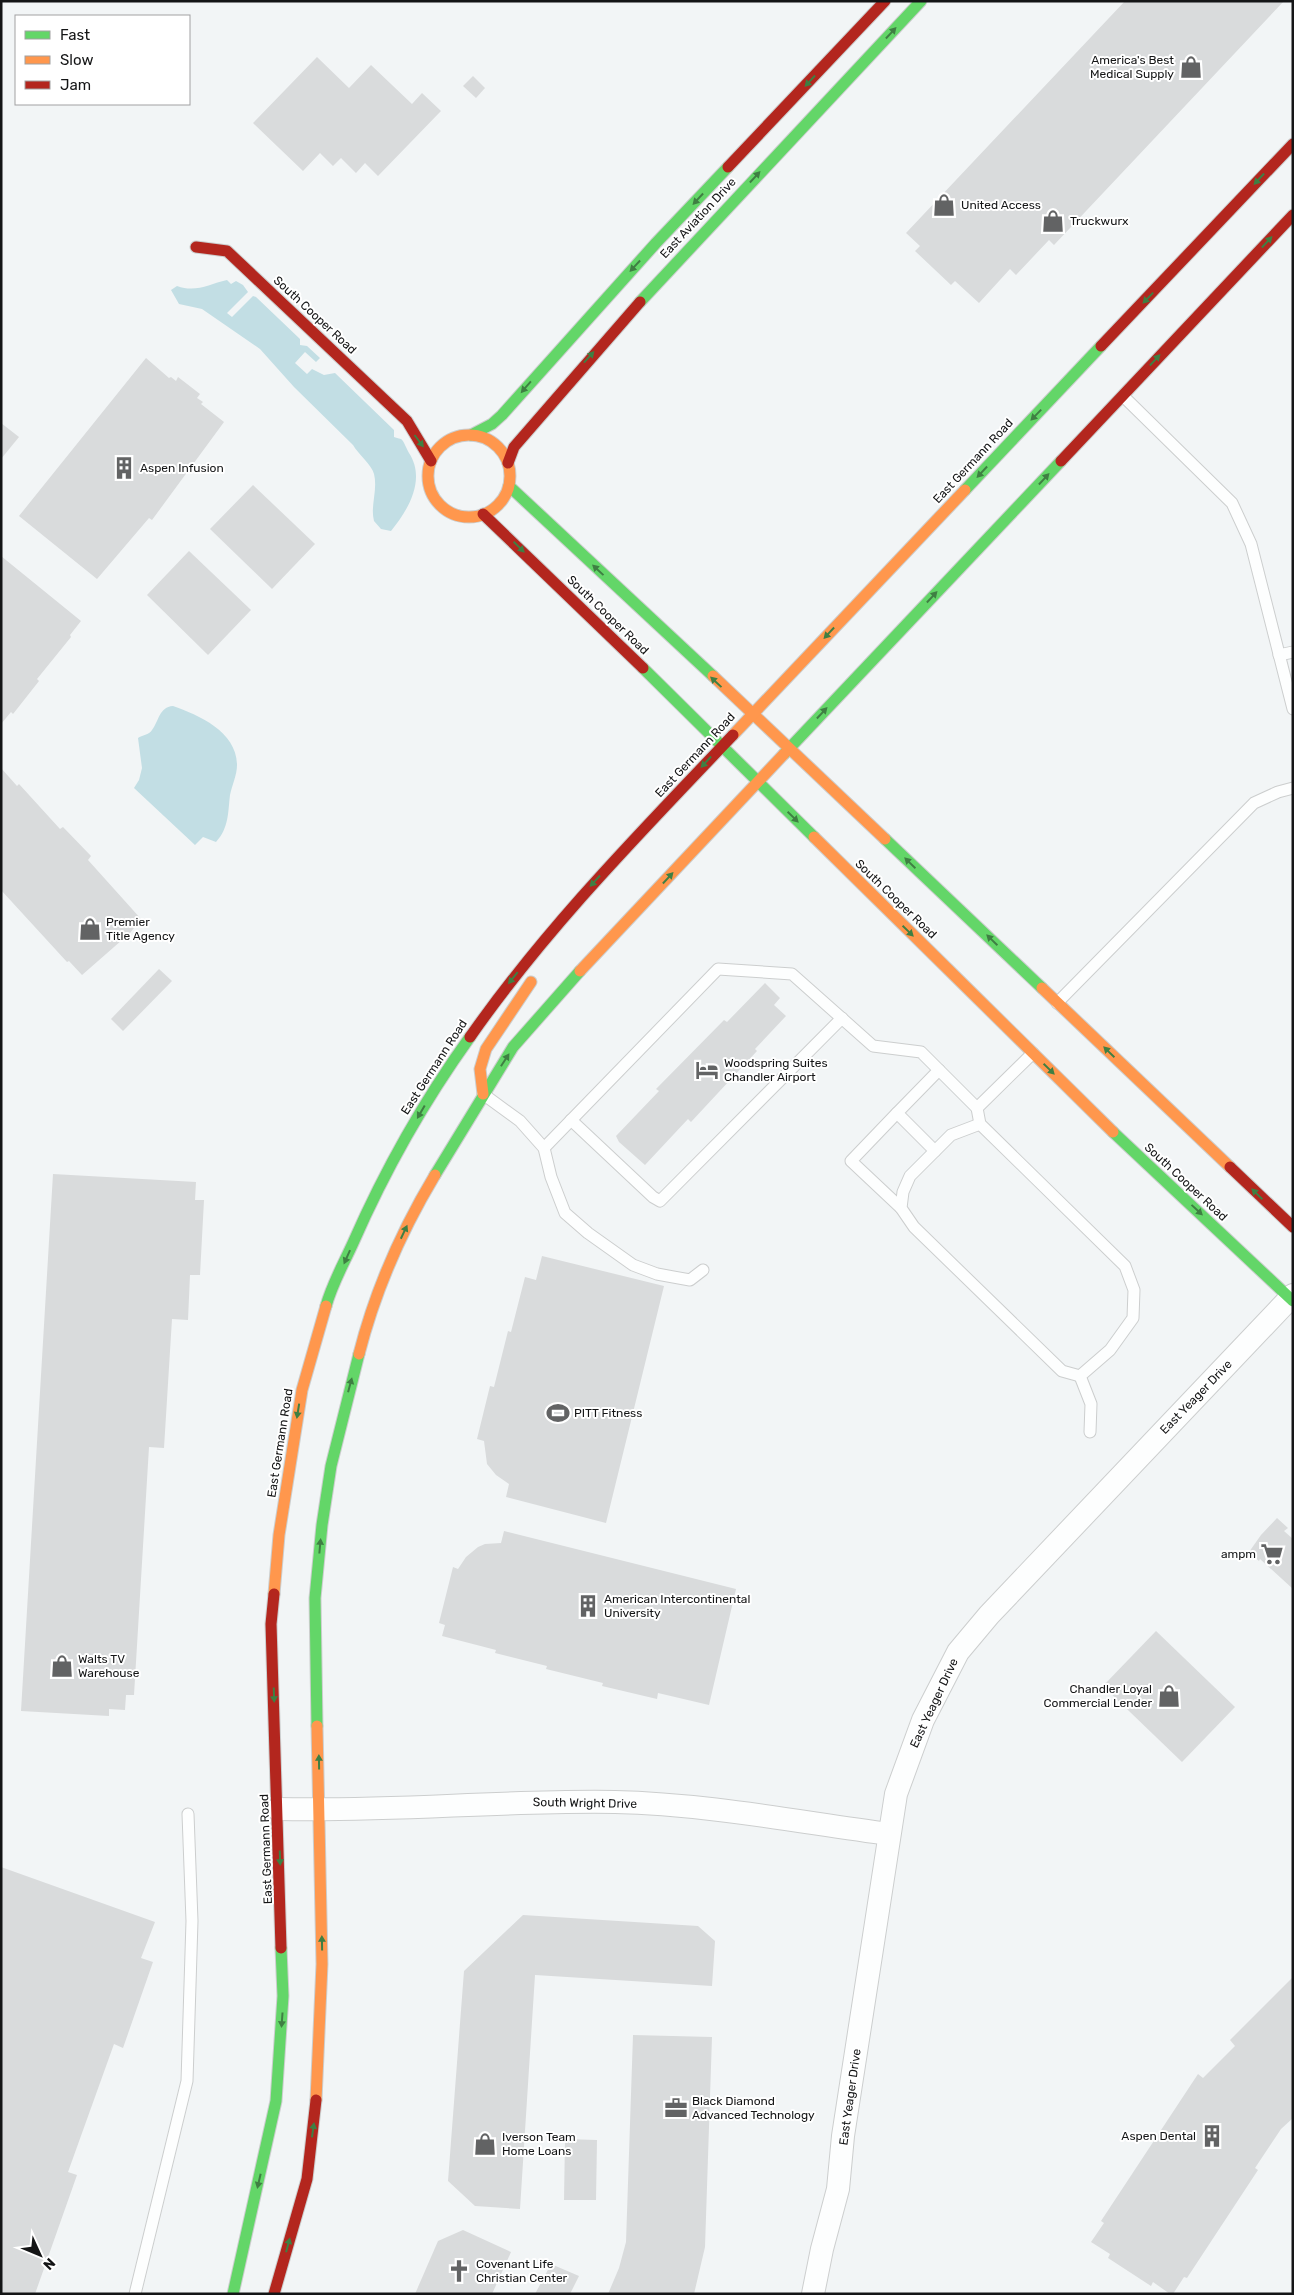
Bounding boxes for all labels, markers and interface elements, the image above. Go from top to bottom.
legend [15,15,190,105]
text: Fast [60,26,90,44]
one-way arrow [885,27,897,39]
text: Slow [60,51,93,69]
place label: America's Best Medical Supply [1090,53,1174,81]
shop icon: America's Best Medical Supply [1178,54,1204,80]
one-way arrow [804,74,816,86]
text: Jam [60,76,91,94]
one-way arrow [749,172,761,184]
one-way arrow [1253,173,1265,185]
street label: East Aviation Drive [657,175,739,261]
shop icon: United Access [931,192,957,218]
one-way arrow [692,193,704,205]
place label: United Access [961,198,1041,212]
shop icon: Truckwurx [1040,208,1066,234]
place label: Truckwurx [1070,214,1129,228]
one-way arrow [1261,237,1273,249]
one-way arrow [629,260,641,272]
street label: South Cooper Road [271,273,359,357]
one-way arrow [1142,291,1154,303]
one-way arrow [583,351,595,363]
one-way arrow [1149,355,1161,367]
one-way arrow [520,380,532,392]
one-way arrow [1030,409,1042,421]
street label: East Germann Road [930,416,1016,506]
one-way arrow [413,435,424,448]
building icon: Aspen Infusion [111,455,137,481]
place label: Aspen Infusion [140,461,224,475]
one-way arrow [976,466,988,478]
one-way arrow [1038,473,1050,485]
one-way arrow [512,541,524,553]
one-way arrow [592,564,604,576]
street label: South Cooper Road [564,573,652,657]
one-way arrow [926,591,938,603]
one-way arrow [823,627,835,639]
one-way arrow [710,676,722,688]
one-way arrow [816,707,828,719]
street label: East Germann Road [652,710,738,800]
one-way arrow [700,756,712,768]
one-way arrow [786,811,798,823]
street label: South Cooper Road [852,857,940,941]
one-way arrow [904,857,916,869]
one-way arrow [662,872,674,884]
one-way arrow [589,875,601,887]
place label: Premier Title Agency [106,915,175,943]
shop icon: Premier Title Agency [77,916,103,942]
one-way arrow [902,925,914,937]
one-way arrow [986,934,998,946]
one-way arrow [507,971,518,984]
street label: East Germann Road [398,1017,470,1117]
one-way arrow [1103,1047,1115,1059]
one-way arrow [500,1053,510,1066]
place label: Woodspring Suites Chandler Airport [724,1056,828,1084]
hotel icon: Woodspring Suites Chandler Airport [694,1057,720,1083]
one-way arrow [1043,1063,1055,1075]
one-way arrow [416,1105,425,1118]
street label: South Cooper Road [1142,1140,1230,1224]
one-way arrow [1252,1188,1264,1200]
one-way arrow [1190,1204,1202,1216]
one-way arrow [400,1225,408,1239]
one-way arrow [343,1250,351,1264]
street label: East Yeager Drive [1157,1357,1235,1437]
one-way arrow [346,1377,354,1393]
street label: East Germann Road [264,1387,296,1499]
sports icon: PITT Fitness [545,1400,571,1426]
one-way arrow [294,1403,302,1419]
place label: PITT Fitness [574,1406,642,1420]
one-way arrow [316,1537,324,1553]
supermarket icon: ampm [1259,1541,1285,1567]
place label: ampm [1221,1547,1256,1561]
place label: American Intercontinental University [604,1592,750,1620]
building icon: American Intercontinental University [575,1593,601,1619]
place label: Walts TV Warehouse [78,1652,140,1680]
shop icon: Walts TV Warehouse [49,1653,75,1679]
street label: East Yeager Drive [907,1656,961,1750]
place label: Chandler Loyal Commercial Lender [1044,1682,1152,1710]
shop icon: Chandler Loyal Commercial Lender [1156,1683,1182,1709]
one-way arrow [270,1688,278,1704]
one-way arrow [315,1753,323,1769]
street label: East Germann Road [257,1794,275,1904]
street label: South Wright Drive [533,1795,637,1811]
one-way arrow [276,1850,284,1866]
one-way arrow [317,1935,325,1951]
one-way arrow [277,2013,285,2029]
street label: East Yeager Drive [836,2048,864,2146]
place label: Black Diamond Advanced Technology [692,2094,815,2122]
office icon: Black Diamond Advanced Technology [663,2095,689,2121]
one-way arrow [309,2122,317,2138]
building icon: Aspen Dental [1199,2123,1225,2149]
place label: Aspen Dental [1121,2129,1196,2143]
place label: Iverson Team Home Loans [502,2130,576,2158]
shop icon: Iverson Team Home Loans [472,2131,498,2157]
one-way arrow [255,2173,263,2188]
north arrow [15,2230,65,2280]
one-way arrow [285,2237,293,2252]
text: N [39,2254,59,2273]
place label: Covenant Life Christian Center [476,2257,568,2285]
church icon: Covenant Life Christian Center [446,2258,472,2284]

